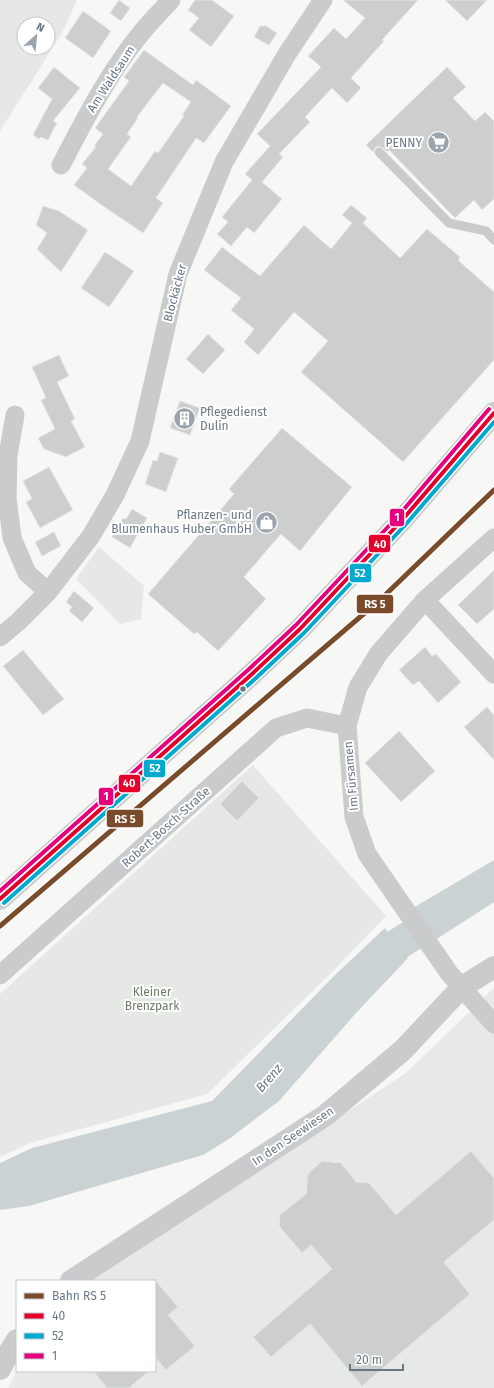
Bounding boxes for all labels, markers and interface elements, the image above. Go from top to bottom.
north arrow [16,16,56,56]
text: N [34,20,47,35]
street label: Am Waldsaum [84,43,138,115]
supermarket icon: PENNY [425,130,451,156]
place label: PENNY [386,136,422,150]
street label: Blockäcker [161,262,189,323]
place label: Pflegedienst Dulin [200,405,268,433]
building icon: Pflegedienst Dulin [172,406,198,432]
place label: Pflanzen- und Blumenhaus Huber GmbH [111,508,252,536]
line badge: 1 [389,508,405,527]
shop icon: Pflanzen- und Blumenhaus Huber GmbH [254,509,280,535]
text: 1 [394,511,400,524]
line badge: 40 [368,534,391,553]
text: 40 [374,538,387,551]
line badge: 52 [349,563,372,583]
text: 52 [354,567,366,580]
line badge: RS 5 [356,594,394,614]
text: RS 5 [364,598,386,611]
unlabelled marker [238,684,248,694]
street label: Im Fürsamen [341,741,361,811]
line badge: 52 [143,759,166,778]
text: 52 [149,762,161,775]
line badge: 40 [118,774,141,793]
text: 40 [123,777,136,790]
street label: Robert-Bosch-Straße [119,784,213,870]
line badge: 1 [98,787,114,806]
text: 1 [103,790,109,803]
line badge: RS 5 [106,809,144,828]
text: RS 5 [114,813,136,826]
park label: Kleiner Brenzpark [125,985,180,1013]
water label: Brenz [253,1061,285,1095]
street label: In den Seewiesen [250,1104,336,1168]
legend [16,1280,156,1372]
text: Bahn RS 5 [52,1289,106,1303]
text: 40 [52,1309,65,1323]
text: 52 [52,1329,64,1343]
scale bar [350,1346,403,1372]
text: 1 [52,1349,57,1363]
text: 20 m [356,1353,382,1367]

